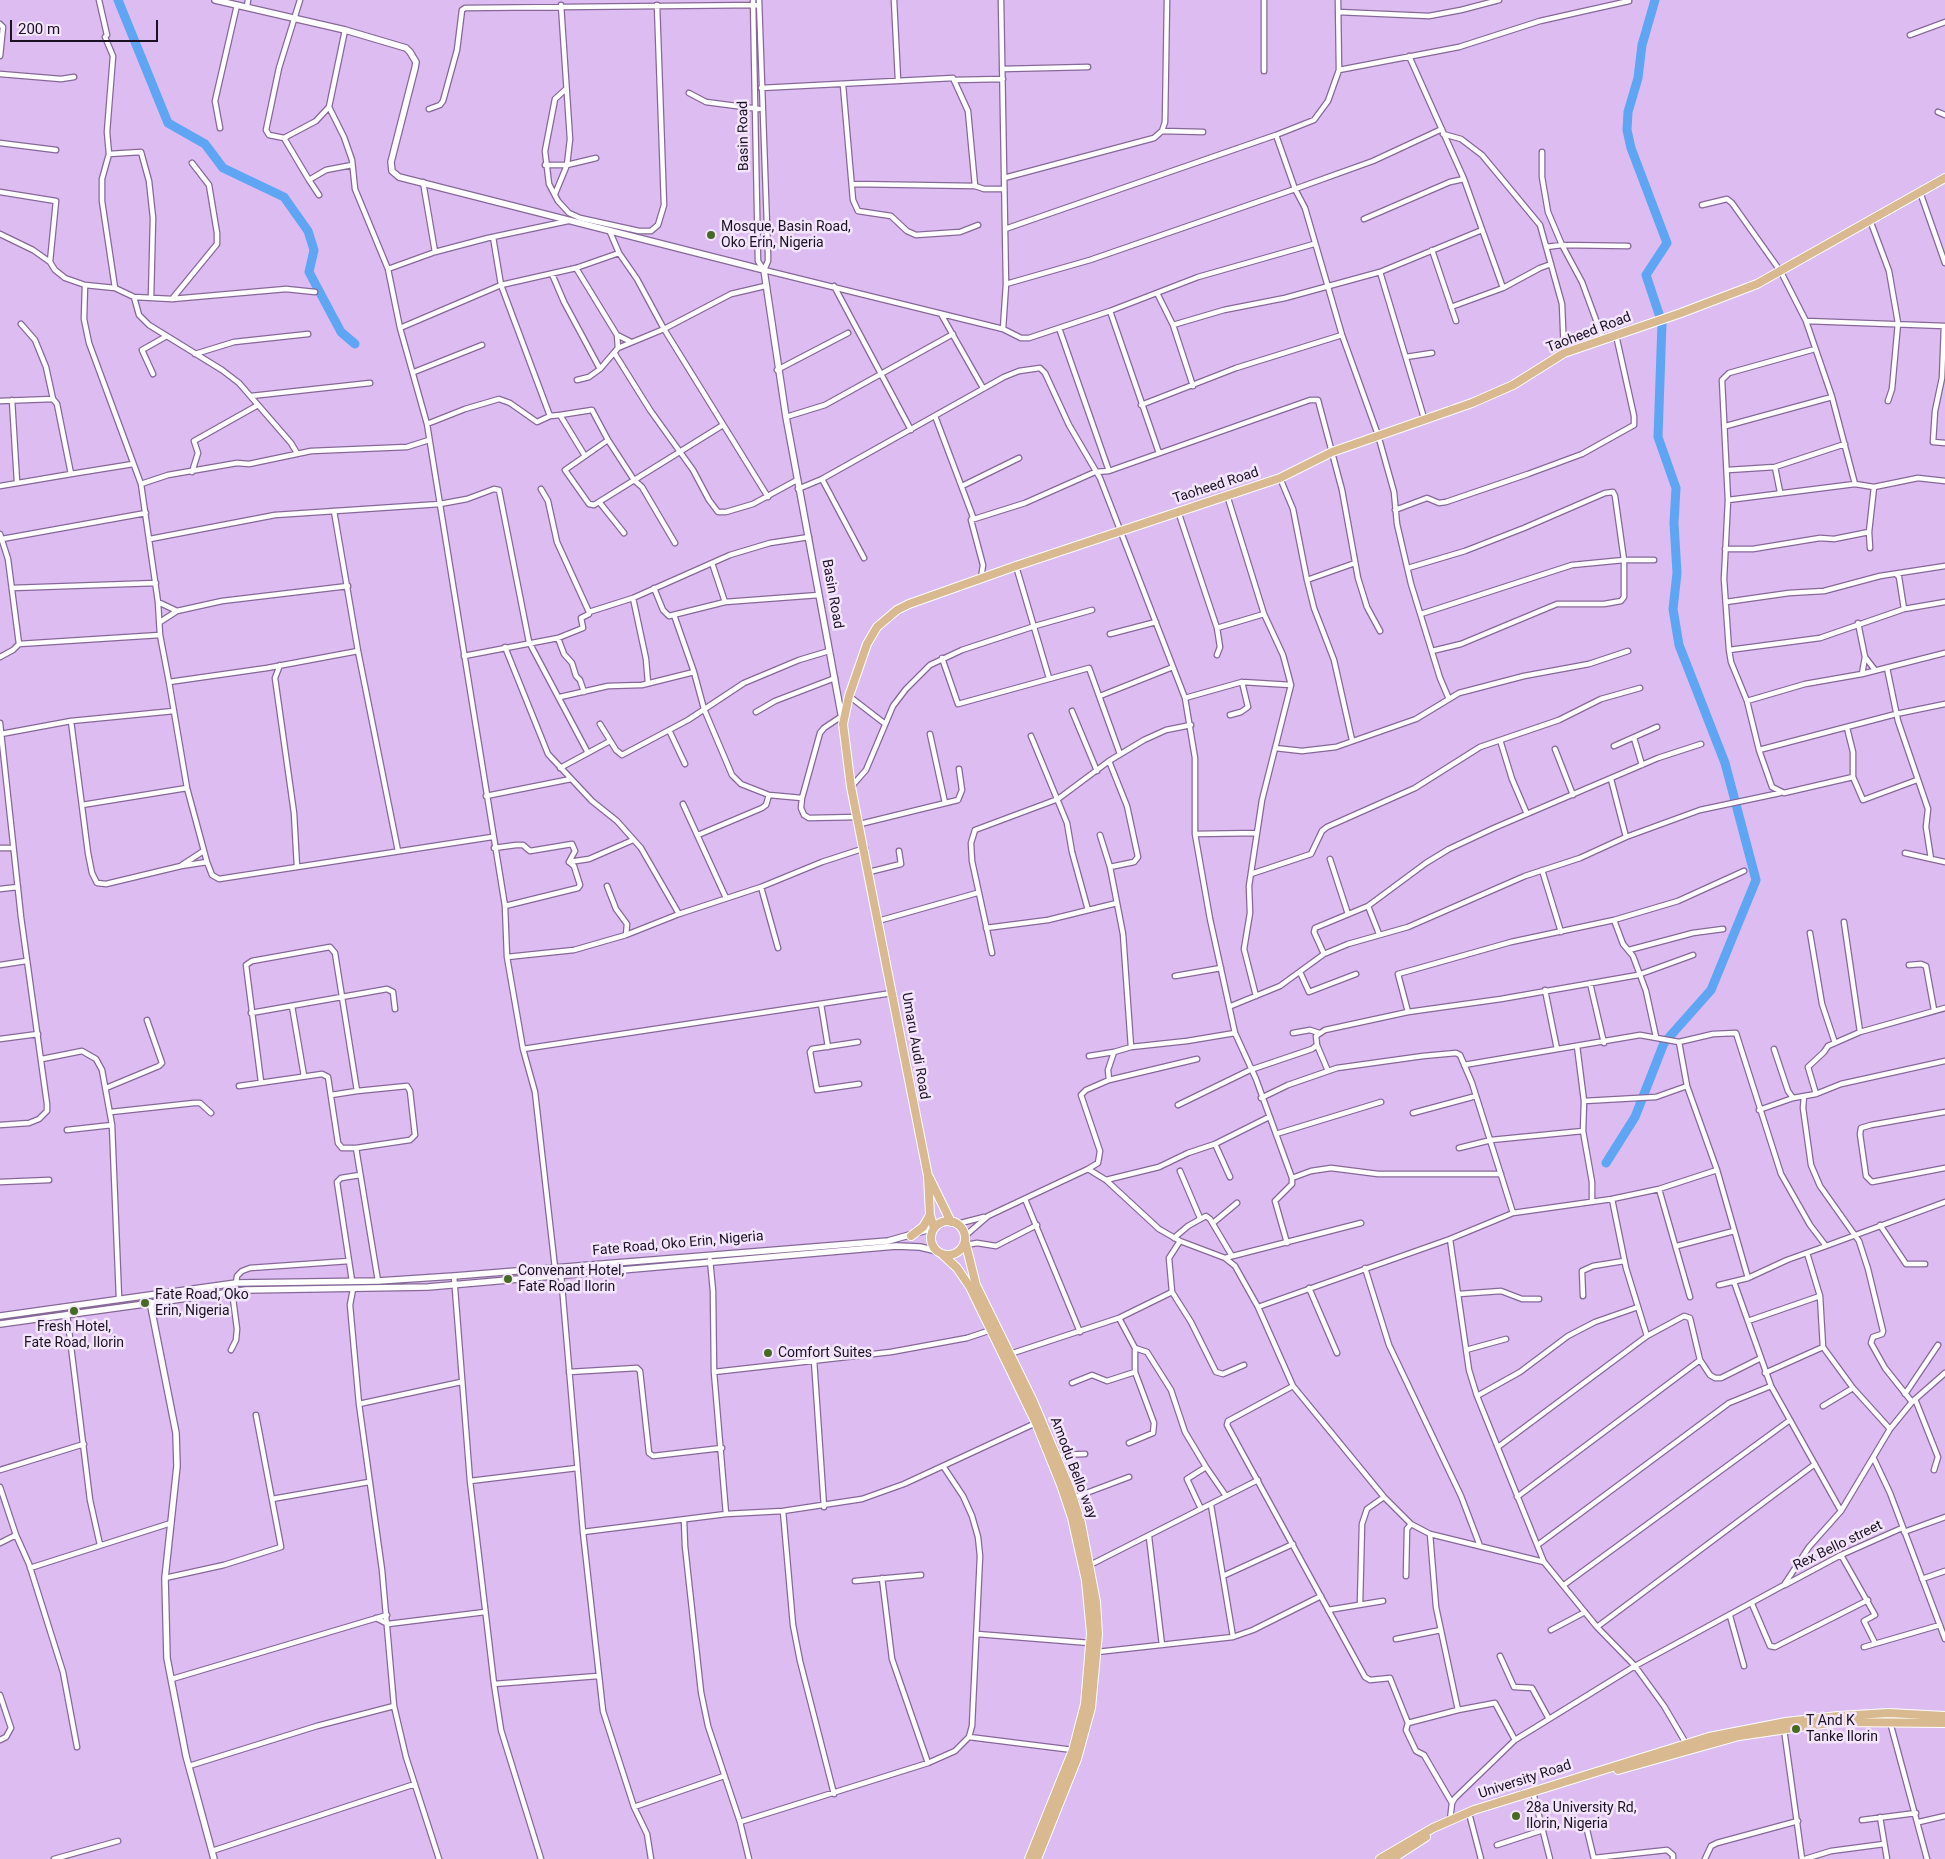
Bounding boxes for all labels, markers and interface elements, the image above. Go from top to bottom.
scale bar [12,10,160,42]
text: 200 m [18,20,60,38]
street label: Basin Road [735,101,753,171]
place label: Mosque, Basin Road, Oko Erin, Nigeria [721,219,851,252]
marker: Mosque, Basin Road, Oko Erin, Nigeria [705,229,717,241]
street label: Taoheed Road [1544,309,1634,357]
street label: Taoheed Road [1171,464,1261,508]
street label: Basin Road [818,558,846,630]
street label: Umaru Audi Road [897,991,933,1101]
street label: Fate Road, Oko Erin, Nigeria [592,1228,764,1260]
place label: Convenant Hotel, Fate Road Ilorin [518,1263,624,1295]
marker: Convenant Hotel, Fate Road Ilorin [502,1273,514,1285]
place label: Fate Road, Oko Erin, Nigeria [155,1287,249,1320]
marker: Fate Road, Oko Erin, Nigeria [139,1297,151,1309]
marker: Fresh Hotel, Fate Road, Ilorin [68,1305,80,1317]
place label: Fresh Hotel, Fate Road, Ilorin [24,1319,124,1351]
place label: Comfort Suites [778,1345,872,1361]
marker: Comfort Suites [762,1347,774,1359]
street label: Amodu Bello way [1046,1415,1100,1521]
street label: Rex Bello street [1791,1517,1885,1575]
place label: T And K Tanke Ilorin [1806,1713,1878,1745]
marker: T And K Tanke Ilorin [1790,1723,1802,1735]
street label: University Road [1477,1757,1573,1803]
place label: 28a University Rd, Ilorin, Nigeria [1526,1800,1636,1832]
marker: 28a University Rd, Ilorin, Nigeria [1510,1810,1522,1822]

